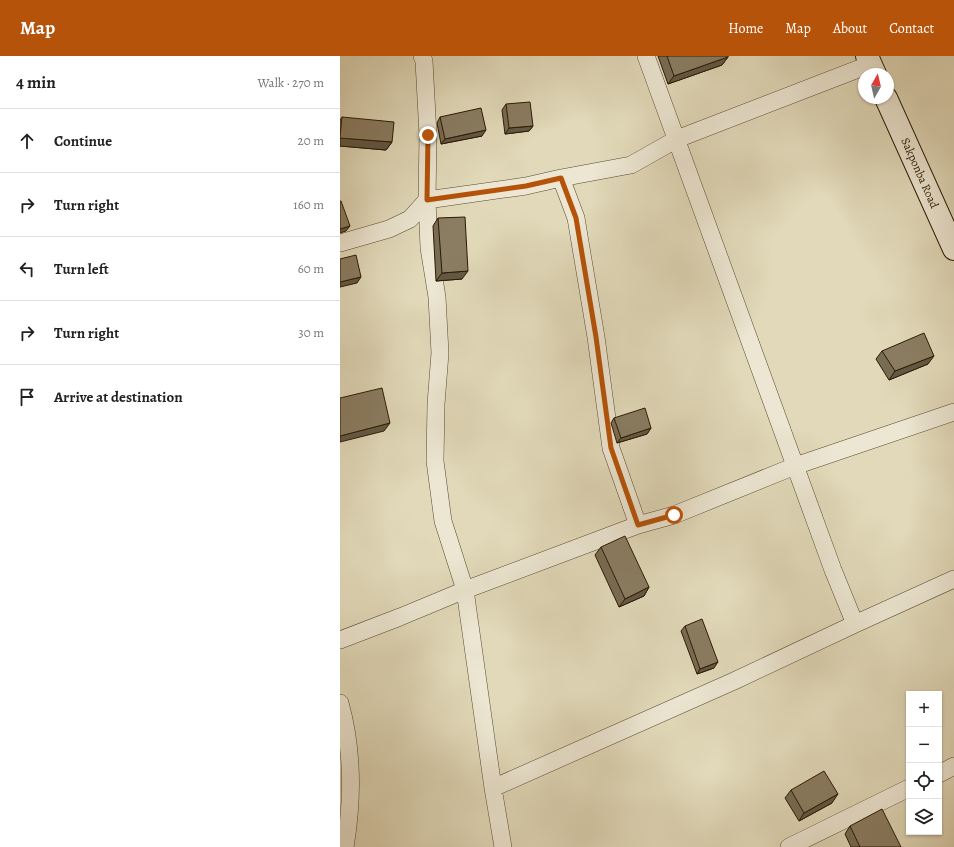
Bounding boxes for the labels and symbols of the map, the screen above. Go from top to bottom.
north arrow [858,68,894,104]
route end [419,126,437,144]
street label: Sakponba Road [897,135,943,211]
route start [665,506,683,524]

